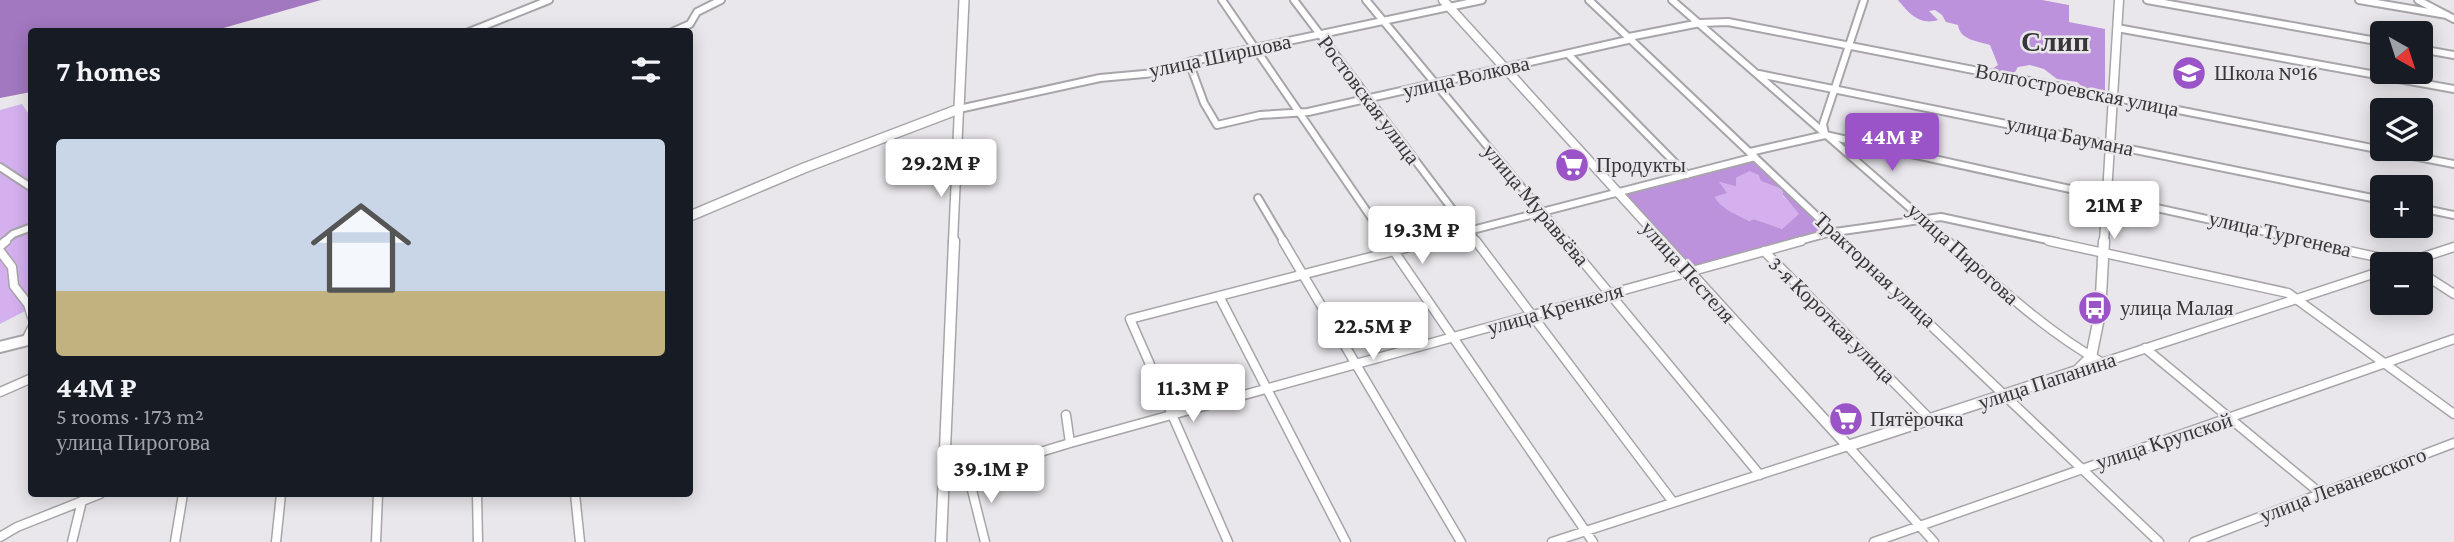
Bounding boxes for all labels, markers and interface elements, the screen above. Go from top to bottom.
north arrow [2370,21,2432,84]
map controls [2370,21,2433,315]
district label: Слип [2021,26,2089,57]
street label: улица Ширшова [1147,29,1294,83]
street label: Ростовская улица [1313,31,1426,170]
icon: filters [627,51,665,89]
street label: улица Волкова [1400,51,1532,103]
text: 7 homes [56,54,161,87]
school or university icon: Школа №16 [2170,54,2208,92]
street label: Волгостроевская улица [1973,58,2182,122]
place label: Школа №16 [2214,61,2318,85]
button: layers [2370,98,2433,161]
street label: улица Баумана [2004,111,2136,161]
pin: 44M ₽ [1843,114,1941,173]
text: 44M ₽ [1861,123,1923,149]
street label: улица Муравьёва [1478,139,1594,271]
pin: 29.2M ₽ [876,140,1006,199]
supermarket icon: Продукты [1553,146,1591,184]
text: 29.2M ₽ [902,149,980,175]
place label: Продукты [1596,153,1686,177]
button: + [2370,175,2433,238]
pin: 21M ₽ [2065,182,2163,241]
icon: home [298,185,424,311]
text: 21M ₽ [2085,191,2143,217]
street label: улица Пирогова [1903,198,2024,310]
pin: 19.3M ₽ [1357,206,1487,266]
street label: улица Тургенева [2206,206,2354,262]
street label: Тракторная улица [1809,207,1941,333]
text: 19.3M ₽ [1384,216,1460,242]
street label: улица Пестеля [1636,216,1740,328]
street label: 3-я Короткая улица [1764,252,1901,389]
button: − [2370,252,2433,315]
street label: улица Кренкеля [1484,278,1626,340]
bus stop icon: улица Малая [2076,289,2114,327]
place label: улица Малая [2120,296,2234,320]
pin: 22.5M ₽ [1308,302,1438,362]
text: 22.5M ₽ [1334,312,1412,338]
street label: улица Папанина [1975,347,2120,415]
pin: 11.3M ₽ [1128,364,1258,424]
text: 44M ₽ [56,370,137,403]
text: 11.3M ₽ [1157,374,1229,400]
supermarket icon: Пятёрочка [1827,400,1865,438]
text: 5 rooms · 173 m² [56,403,204,429]
place label: Пятёрочка [1870,407,1964,431]
street label: улица Крупской [2093,408,2235,474]
text: улица Пирогова [56,429,210,455]
street label: улица Леваневского [2257,442,2429,528]
pin: 39.1M ₽ [926,446,1056,505]
text: 39.1M ₽ [953,455,1029,481]

